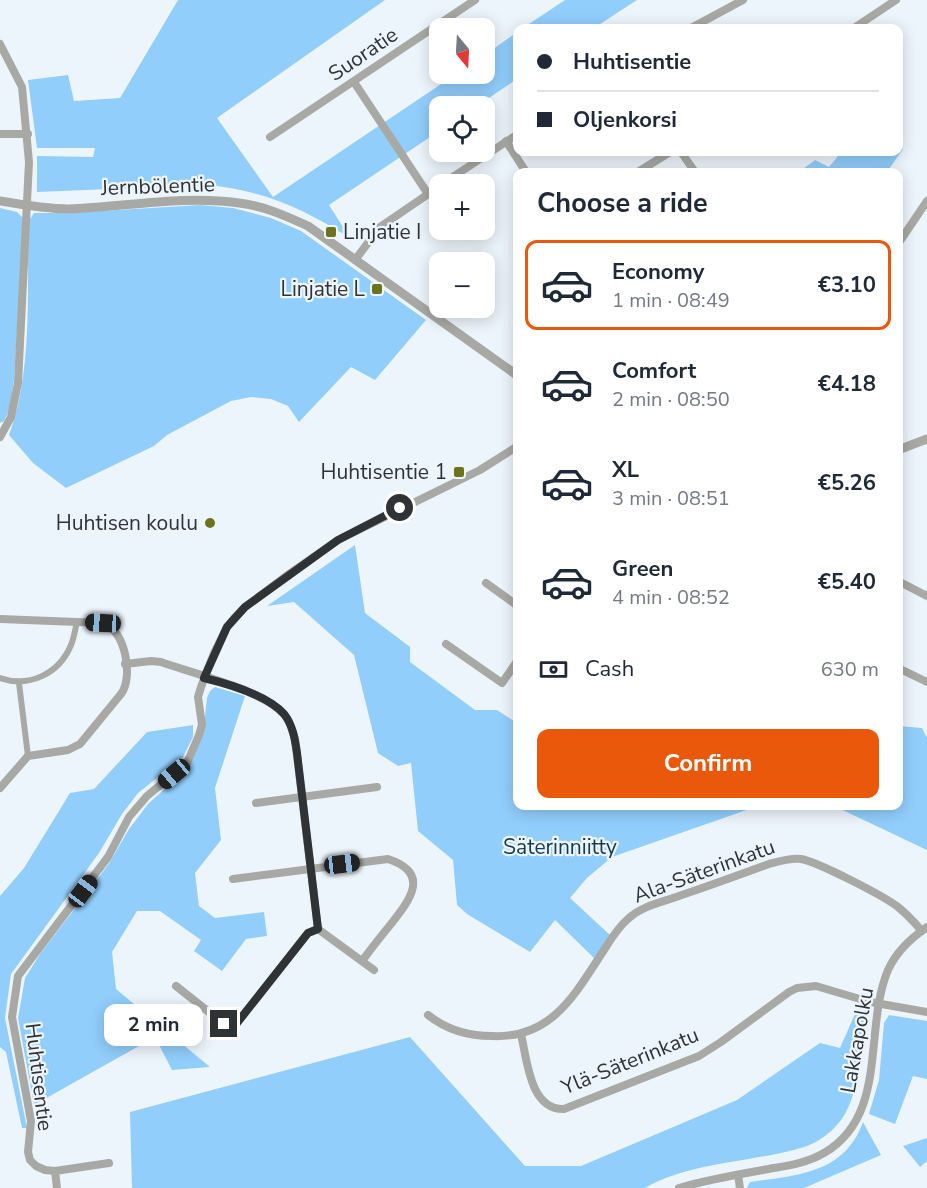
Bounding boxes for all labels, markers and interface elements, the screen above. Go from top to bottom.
north arrow [429,18,495,84]
map controls [429,18,495,318]
street label: Suoratie [323,20,403,88]
text: Huhtisentie [573,47,691,77]
button: locate [429,96,495,162]
text: Oljenkorsi [573,105,677,135]
street label: Jernbölentie [100,170,215,202]
button: + [429,174,495,240]
text: Choose a ride [537,185,708,222]
place label: Linjatie I [343,218,421,246]
marker: Linjatie I [324,225,338,239]
button: − [429,252,495,318]
text: Economy [612,257,704,287]
icon: car [540,258,594,312]
text: €3.10 [818,270,876,300]
place label: Linjatie L [281,275,366,303]
marker: Linjatie L [370,282,384,296]
text: 1 min · 08:49 [612,287,730,314]
text: Comfort [612,356,696,386]
icon: car [540,357,594,411]
text: €4.18 [818,369,876,399]
text: 2 min · 08:50 [612,386,730,413]
text: XL [612,455,639,485]
icon: car [540,456,594,510]
place label: Huhtisentie 1 [320,458,447,486]
marker: Huhtisentie 1 [452,465,466,479]
text: €5.26 [818,468,876,498]
text: 3 min · 08:51 [612,485,730,512]
route start [386,494,413,521]
place label: Huhtisen koulu [56,509,198,537]
marker: Huhtisen koulu [203,516,217,530]
text: Green [612,554,673,584]
icon: car [540,555,594,609]
text: €5.40 [818,567,876,597]
text: 4 min · 08:52 [612,584,730,611]
car [85,613,121,633]
icon: cash [537,653,570,686]
text: Cash [585,654,634,684]
text: 630 m [821,656,879,683]
button: Confirm [537,729,879,798]
car [154,756,194,792]
street label: Ala-Säterinkatu [629,832,779,910]
park label: Säterinniitty [503,833,617,861]
car [323,853,361,875]
car [65,871,101,911]
street label: Lakkapolku [834,985,880,1095]
callout: 2 min [104,1003,203,1045]
route end [210,1010,237,1037]
text: 2 min [128,1011,179,1038]
street label: Huhtisentie [18,1021,60,1133]
street label: Ylä-Säterinkatu [556,1021,703,1102]

